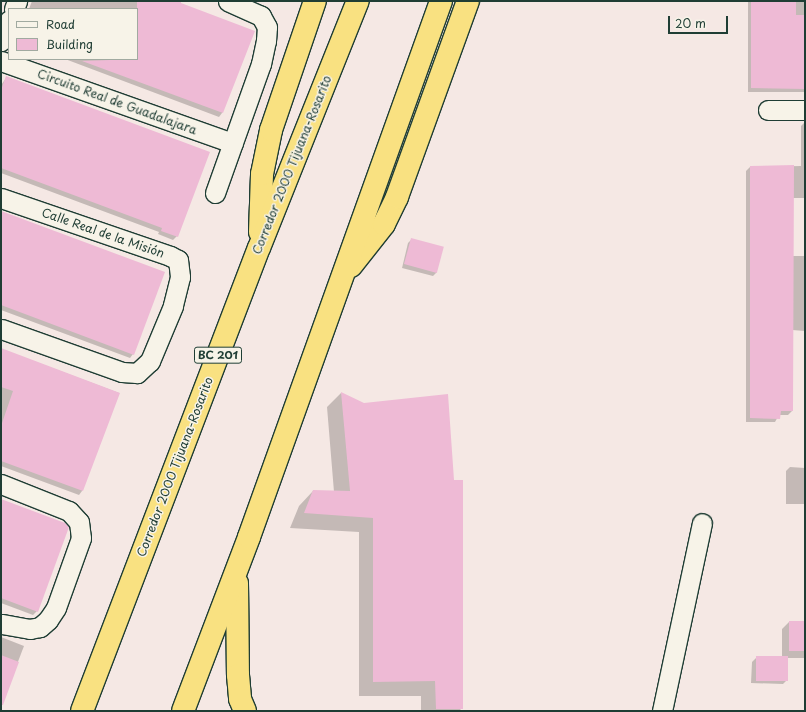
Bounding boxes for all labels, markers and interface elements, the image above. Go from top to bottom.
legend [8,8,138,60]
scale bar [670,8,730,34]
text: 20 m [675,14,706,32]
text: Road [46,15,75,33]
text: Building [46,35,93,53]
street label: Circuito Real de Guadalajara [35,66,199,138]
street label: Corredor 2000 Tijuana-Rosarito [249,73,335,257]
street label: Calle Real de la Misión [39,205,167,261]
road number: BC 201 [193,346,243,364]
street label: Corredor 2000 Tijuana-Rosarito [134,375,216,559]

